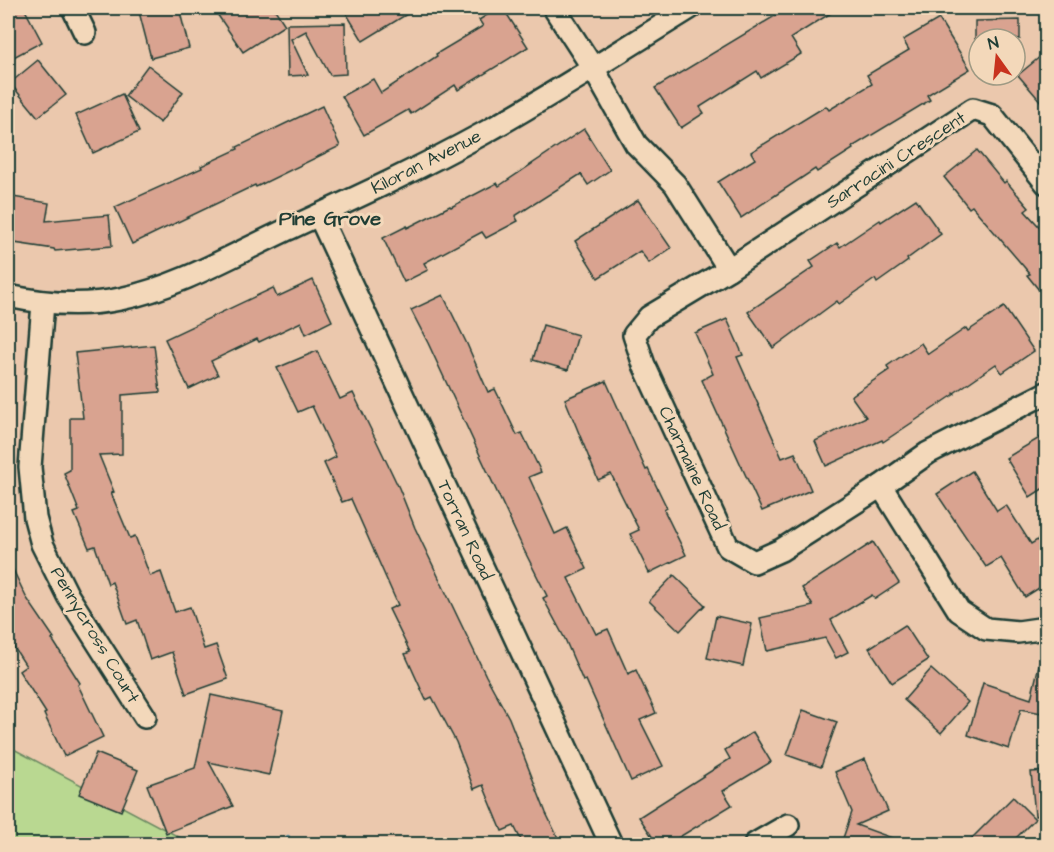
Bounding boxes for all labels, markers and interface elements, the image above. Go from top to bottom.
north arrow [967,27,1027,87]
text: N [986,32,1001,55]
street label: Sarracini Crescent [821,105,971,215]
street label: Kiloran Avenue [367,123,486,200]
district label: Pine Grove [279,205,381,233]
street label: Charmaine Road [652,402,732,534]
street label: Torran Road [431,476,499,584]
street label: Pennycross Court [44,562,146,709]

